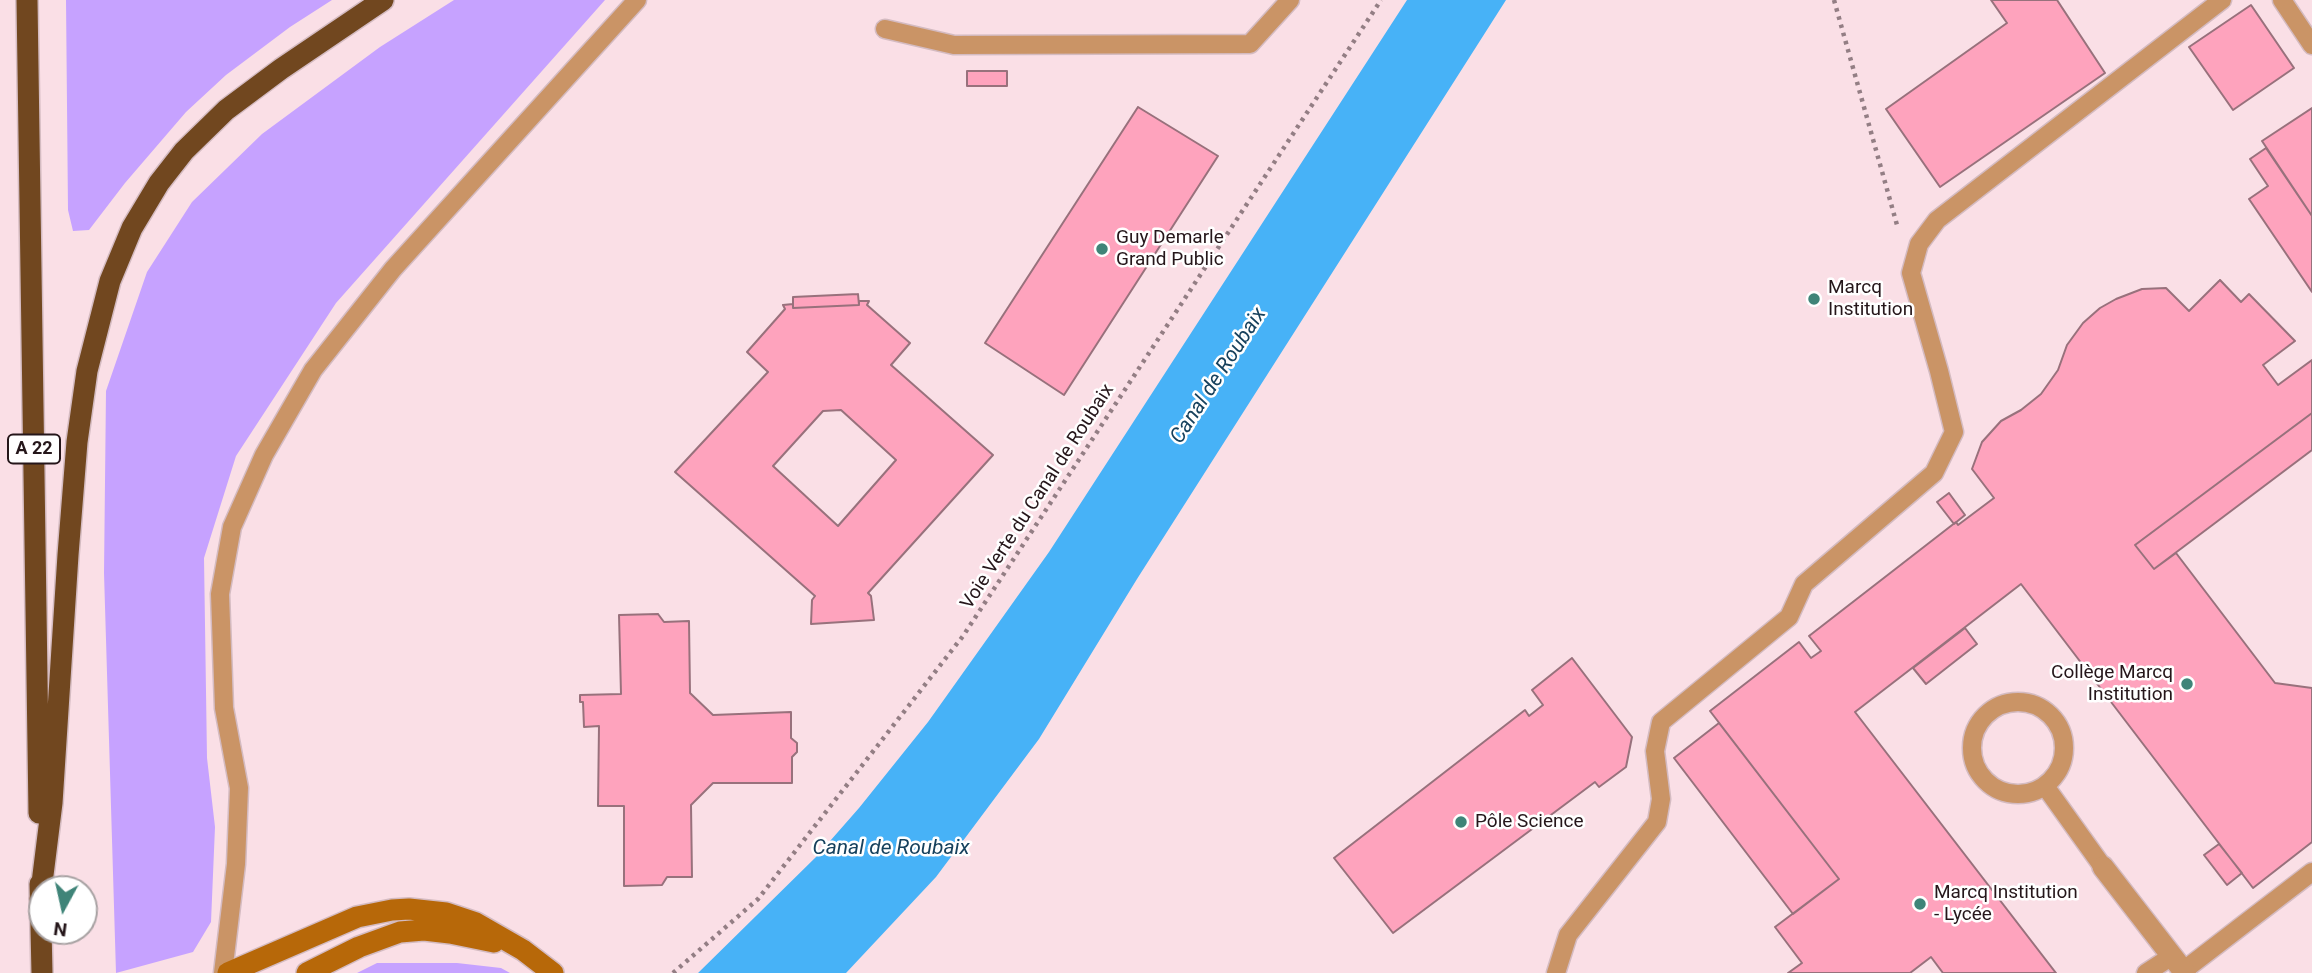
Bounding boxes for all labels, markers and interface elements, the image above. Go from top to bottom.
place label: Guy Demarle Grand Public [1116,227,1224,271]
marker: Guy Demarle Grand Public [1094,241,1110,257]
place label: Marcq Institution [1828,277,1913,321]
marker: Marcq Institution [1806,291,1822,307]
water label: Canal de Roubaix [1166,303,1272,449]
street label: Voie Verte du Canal de Roubaix [957,380,1119,614]
road number: A 22 [8,434,60,463]
place label: Collège Marcq Institution [2051,662,2173,706]
marker: Collège Marcq Institution [2179,676,2195,692]
place label: Pôle Science [1475,811,1584,833]
marker: Pôle Science [1453,814,1469,830]
water label: Canal de Roubaix [812,836,970,862]
north arrow [28,875,98,945]
place label: Marcq Institution - Lycée [1934,882,2078,926]
marker: Marcq Institution - Lycée [1912,896,1928,912]
text: N [52,917,69,942]

